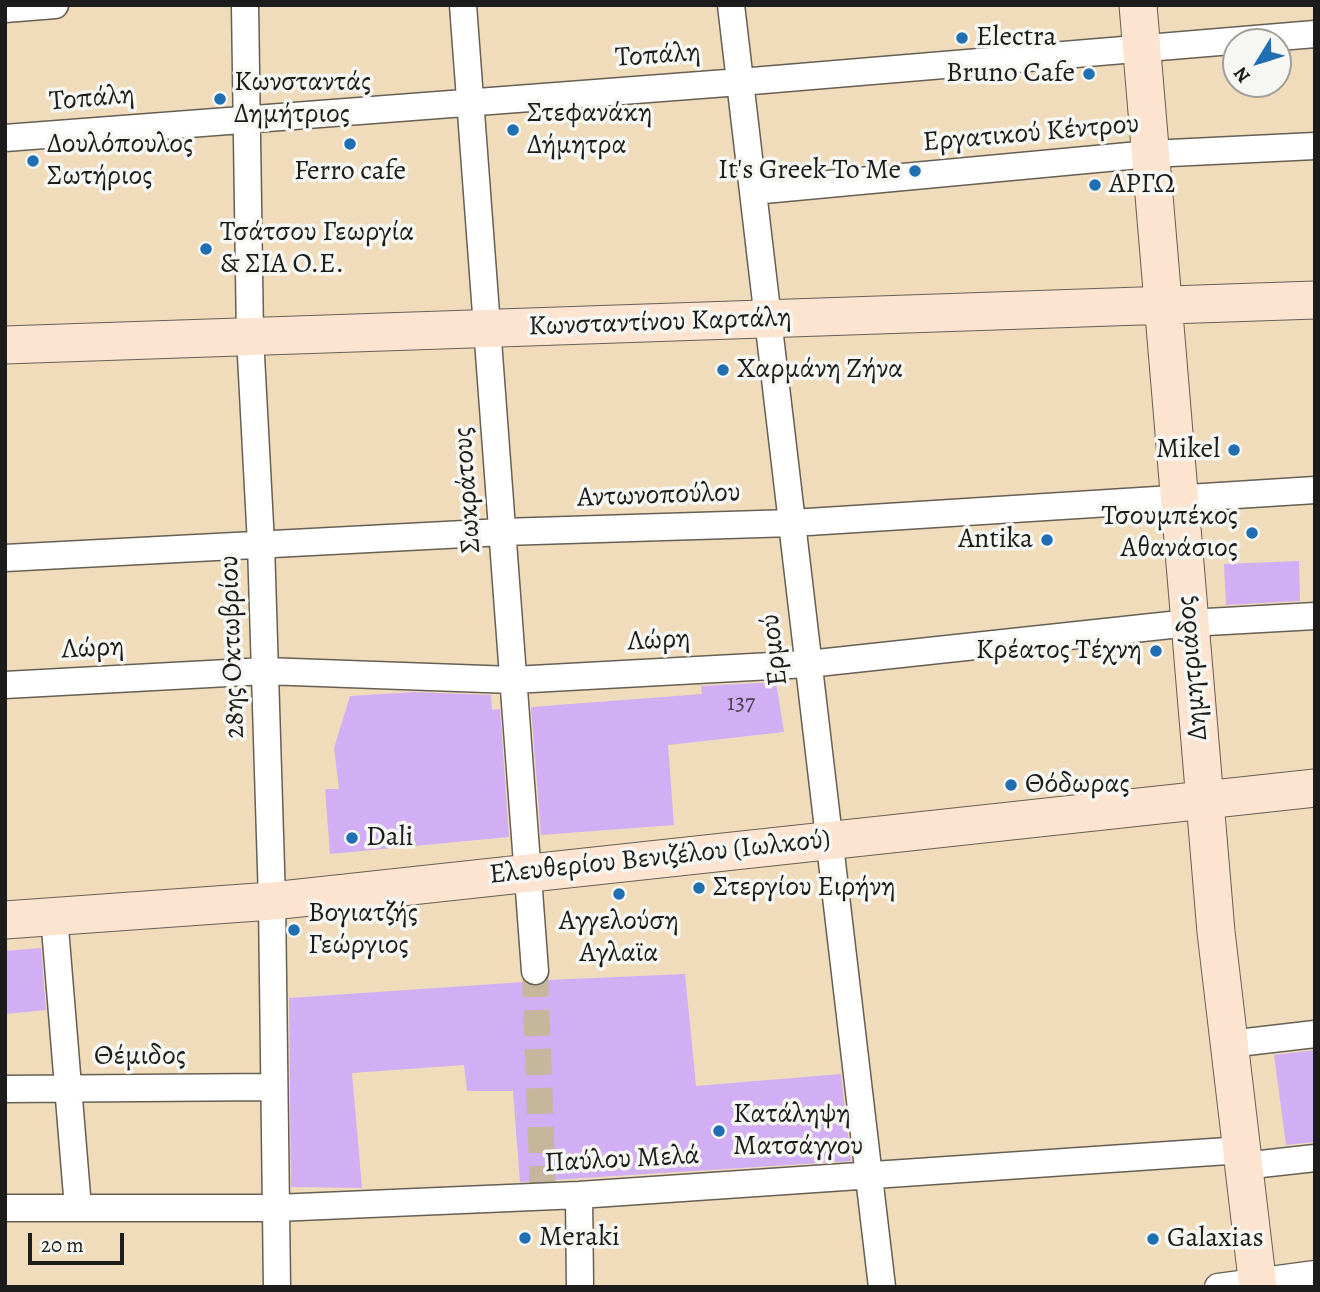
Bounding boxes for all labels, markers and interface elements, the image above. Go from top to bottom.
place label: Electra [976,21,1057,55]
north arrow [1222,28,1292,98]
marker: Electra [954,30,970,46]
street label: Τοπάλη [614,36,702,76]
place label: Bruno Cafe [946,57,1075,91]
text: N [1228,61,1257,88]
place label: Κωνσταντάς Δημήτριος [234,66,371,132]
marker: Bruno Cafe [1081,66,1097,82]
street label: Τοπάλη [48,79,136,119]
marker: Κωνσταντάς Δημήτριος [212,91,228,107]
place label: Στεφανάκη Δήμητρα [527,97,652,163]
street label: Εργατικού Κέντρου [921,108,1141,160]
marker: Στεφανάκη Δήμητρα [505,122,521,138]
place label: Δουλόπουλος Σωτήριος [47,128,193,194]
marker: Ferro cafe [342,136,358,152]
marker: Δουλόπουλος Σωτήριος [25,153,41,169]
place label: It's Greek To Me [718,154,901,188]
place label: Ferro cafe [294,155,406,189]
marker: It's Greek To Me [907,163,923,179]
place label: ΑΡΓΩ [1109,168,1176,202]
marker: ΑΡΓΩ [1087,177,1103,193]
place label: Τσάτσου Γεωργία & ΣΙΑ Ο.Ε. [220,216,414,282]
marker: Τσάτσου Γεωργία & ΣΙΑ Ο.Ε. [198,241,214,257]
street label: Κωνσταντίνου Καρτάλη [528,302,792,344]
place label: Χαρμάνη Ζήνα [737,353,903,387]
marker: Χαρμάνη Ζήνα [715,362,731,378]
street label: Σωκράτους [447,426,489,554]
place label: Mikel [1156,433,1220,467]
marker: Mikel [1226,442,1242,458]
street label: Αντωνοπούλου [577,476,741,516]
place label: Τσουμπέκος Αθανάσιος [1101,500,1238,566]
place label: Antika [958,523,1033,557]
marker: Τσουμπέκος Αθανάσιος [1244,525,1260,541]
marker: Antika [1039,532,1055,548]
street label: 28ης Οκτωβρίου [213,555,253,739]
street label: Δημητριάδος [1170,594,1216,742]
street label: Ερμού [754,612,796,688]
street label: Λώρη [627,623,691,659]
street label: Λώρη [61,631,125,667]
place label: Κρέατος Τέχνη [976,634,1142,668]
marker: Κρέατος Τέχνη [1148,643,1164,659]
house number: 137 [727,690,755,718]
place label: Θόδωρας [1025,768,1130,802]
marker: Θόδωρας [1003,777,1019,793]
place label: Dali [366,821,413,855]
street label: Ελευθερίου Βενιζέλου (Ιωλκού) [488,823,832,893]
marker: Dali [344,830,360,846]
place label: Στεργίου Ειρήνη [713,871,896,905]
marker: Στεργίου Ειρήνη [691,880,707,896]
marker: Αγγελούση Αγλαϊα [611,886,627,902]
place label: Βογιατζής Γεώργιος [308,897,418,963]
place label: Αγγελούση Αγλαϊα [559,905,679,971]
marker: Βογιατζής Γεώργιος [286,922,302,938]
street label: Θέμιδος [94,1040,186,1074]
place label: Κατάληψη Ματσάγγου [733,1098,863,1164]
marker: Κατάληψη Ματσάγγου [711,1123,727,1139]
street label: Παύλου Μελά [544,1139,700,1181]
scale bar [32,1218,128,1262]
place label: Meraki [539,1221,620,1255]
place label: Galaxias [1167,1222,1264,1256]
marker: Meraki [517,1230,533,1246]
text: 20 m [41,1231,84,1259]
marker: Galaxias [1145,1231,1161,1247]

